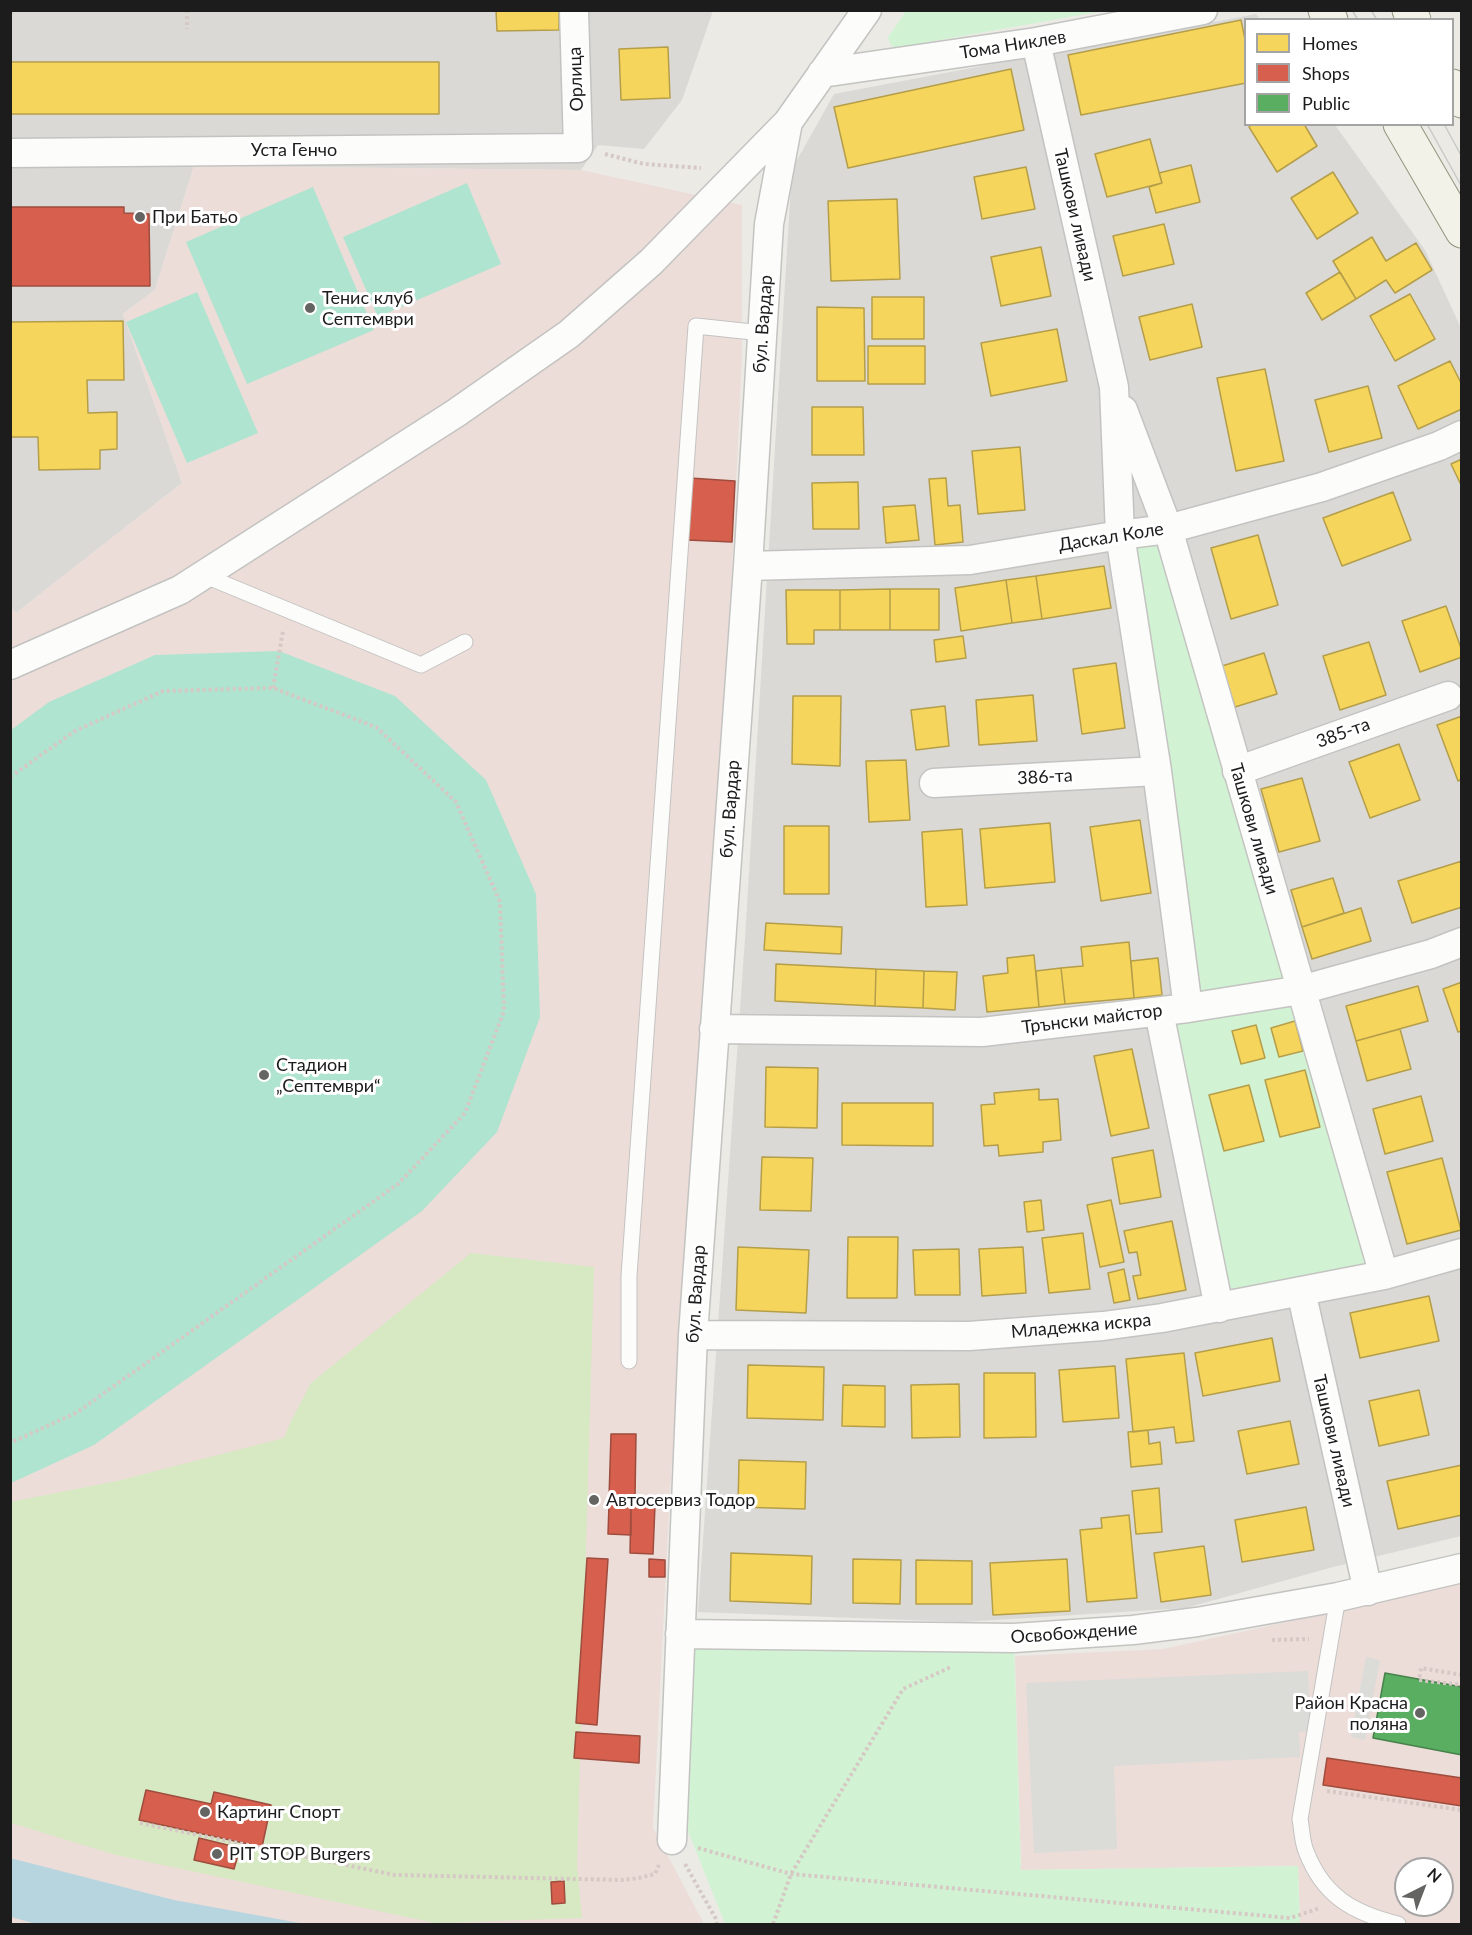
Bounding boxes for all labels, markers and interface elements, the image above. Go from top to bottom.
legend [1244,18,1454,126]
street label: Тома Никлев [958,26,1068,64]
text: Homes [1302,32,1358,54]
street label: Орлица [564,46,588,112]
text: Shops [1302,62,1350,84]
text: Public [1302,92,1350,114]
street label: Уста Генчо [251,139,337,161]
street label: Ташкови ливади [1049,146,1101,284]
place label: При Батьо [152,206,238,228]
marker: При Батьо [133,210,147,224]
street label: бул. Вардар [749,274,777,374]
place label: Тенис клуб Септември [322,287,414,330]
marker: Тенис клуб Септември [303,301,317,315]
street label: Даскал Коле [1057,518,1165,556]
street label: 385-та [1313,713,1373,753]
street label: бул. Вардар [716,759,744,859]
street label: Ташкови ливади [1225,761,1283,897]
street label: 386-та [1017,765,1073,789]
street label: Трънски майстор [1020,1000,1164,1038]
place label: Стадион „Септември“ [276,1054,381,1096]
marker: Стадион „Септември“ [257,1068,271,1082]
street label: бул. Вардар [682,1244,710,1344]
street label: Младежка искра [1010,1309,1152,1343]
street label: Ташкови ливади [1308,1372,1360,1510]
place label: Автосервиз Тодор [606,1489,755,1511]
marker: Автосервиз Тодор [587,1493,601,1507]
street label: Освобождение [1010,1618,1138,1648]
place label: Район Красна поляна [1295,1692,1408,1734]
marker: Район Красна поляна [1413,1706,1427,1720]
place label: Картинг Спорт [217,1801,341,1823]
marker: Картинг Спорт [198,1805,212,1819]
place label: PIT STOP Burgers [229,1843,371,1865]
marker: PIT STOP Burgers [210,1847,224,1861]
north arrow [1394,1857,1454,1917]
text: N [1424,1864,1446,1886]

